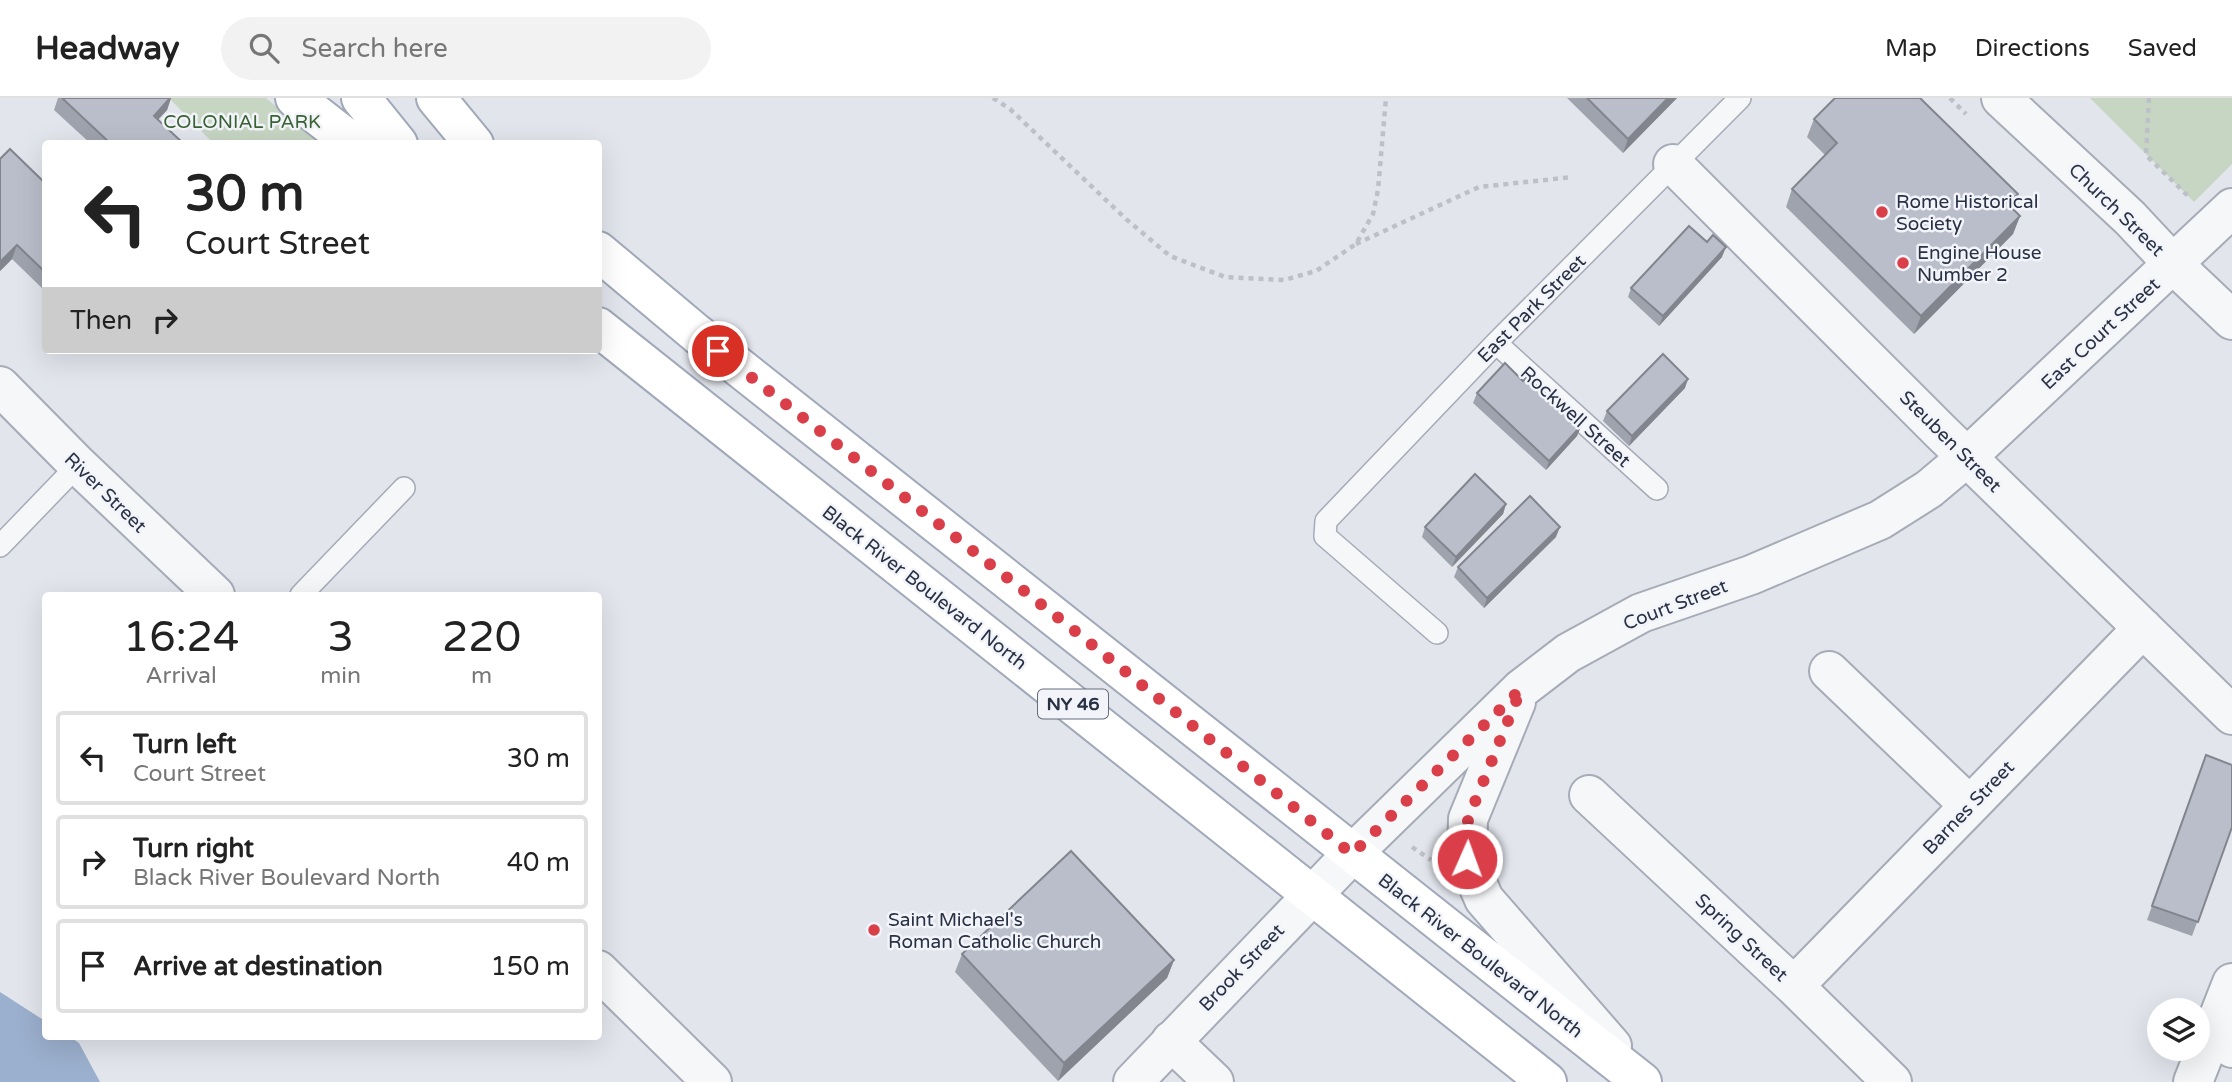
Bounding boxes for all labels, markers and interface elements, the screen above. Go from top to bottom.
search box [221,17,711,80]
text: Headway [35,29,179,68]
icon: search [245,29,283,67]
text: Search here [301,33,448,64]
text: Map [1885,34,1937,63]
text: Directions [1975,34,2090,63]
text: Saved [2128,34,2197,63]
park label: COLONIAL PARK [163,111,321,133]
street label: Church Street [2064,159,2169,261]
text: 30 m [185,165,304,224]
icon: left [70,168,161,259]
place label: Rome Historical Society [1896,191,2038,235]
marker: Rome Historical Society [1874,204,1890,220]
text: Court Street [185,225,370,263]
place label: Engine House Number 2 [1917,242,2042,286]
street label: East Park Street [1473,250,1590,367]
marker: Engine House Number 2 [1895,255,1911,271]
street label: East Court Street [2037,273,2164,394]
icon: right [146,301,184,339]
text: Then [70,305,132,336]
pin [688,321,748,381]
icon: arrive [699,332,737,370]
street label: Rockwell Street [1516,362,1635,472]
street label: Steuben Street [1895,386,2006,497]
street label: River Street [60,448,151,537]
street label: Black River Boulevard North [818,501,1031,675]
street label: Court Street [1620,575,1731,635]
text: 16:24 [123,612,239,663]
text: 3 [327,612,354,663]
text: 220 [442,612,521,663]
text: Arrival [146,662,217,690]
text: min [320,662,361,690]
text: m [471,662,492,690]
road number: NY 46 [1038,690,1108,718]
text: Turn left [133,729,236,760]
icon: left [74,739,112,777]
text: 30 m [507,743,570,774]
street label: Barnes Street [1918,756,2019,859]
text: Court Street [133,760,266,788]
position arrow [1430,822,1504,896]
text: Turn right [133,833,254,864]
icon: right [74,843,112,881]
text: 40 m [507,847,570,878]
text: Black River Boulevard North [133,864,440,892]
street label: Black River Boulevard North [1374,869,1587,1043]
street label: Spring Street [1691,889,1792,986]
place label: Saint Michael's Roman Catholic Church [888,909,1101,953]
street label: Brook Street [1195,920,1289,1016]
marker: Saint Michael's Roman Catholic Church [866,922,882,938]
icon: arrive [74,947,112,985]
text: Arrive at destination [133,951,383,982]
text: 150 m [490,951,570,982]
map controls [2147,998,2210,1061]
button: layers [2147,998,2210,1061]

